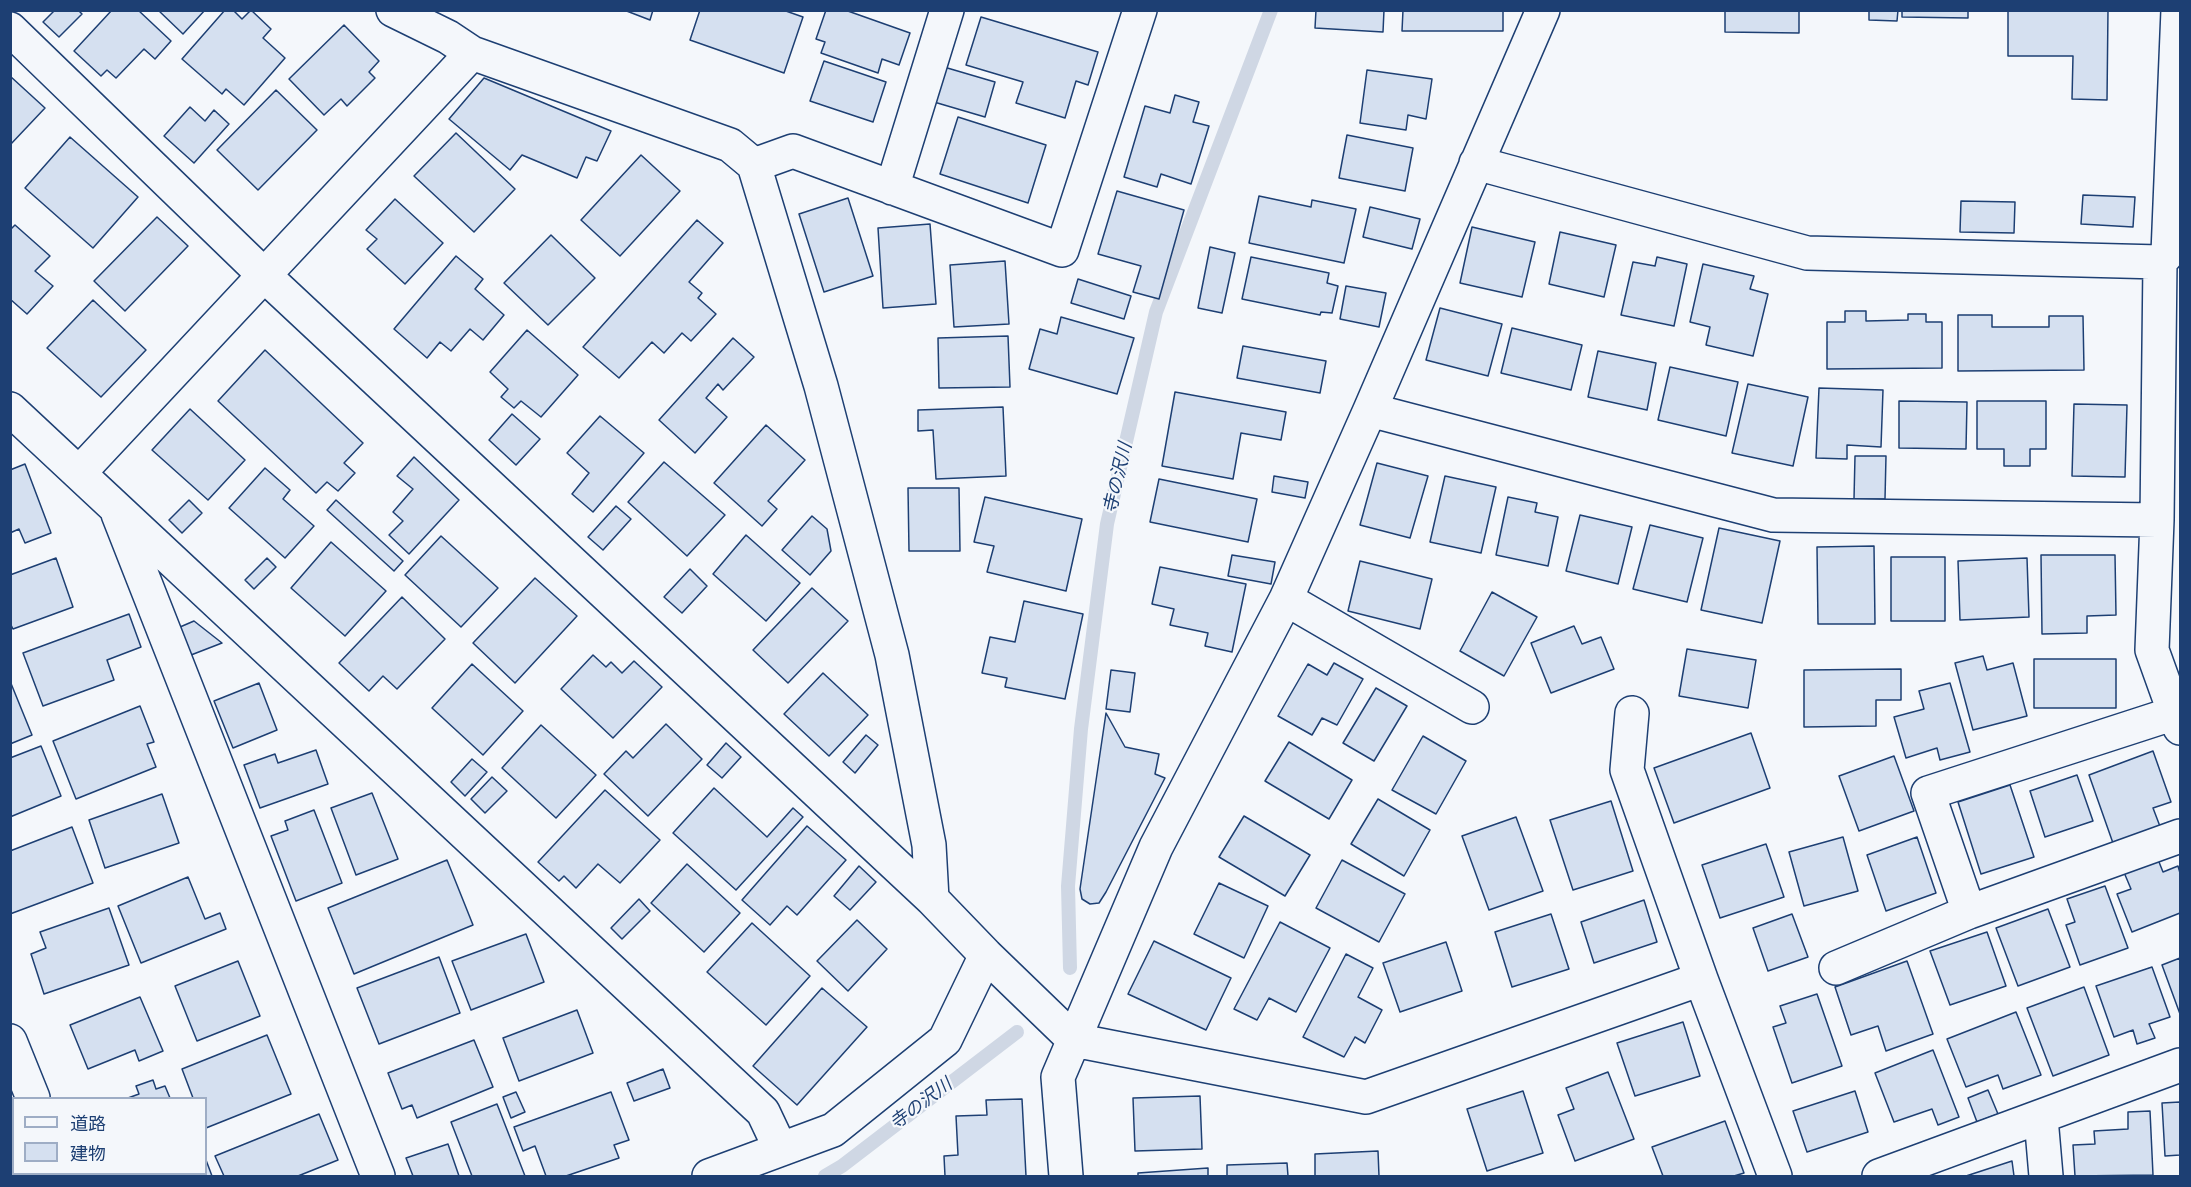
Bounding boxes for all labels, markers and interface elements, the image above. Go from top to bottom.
water label: 寺の沢川 [1099,440,1137,516]
water label: 寺の沢川 [886,1074,956,1134]
legend [12,1097,207,1175]
text: 道路 [70,1112,106,1135]
text: 建物 [70,1142,106,1165]

